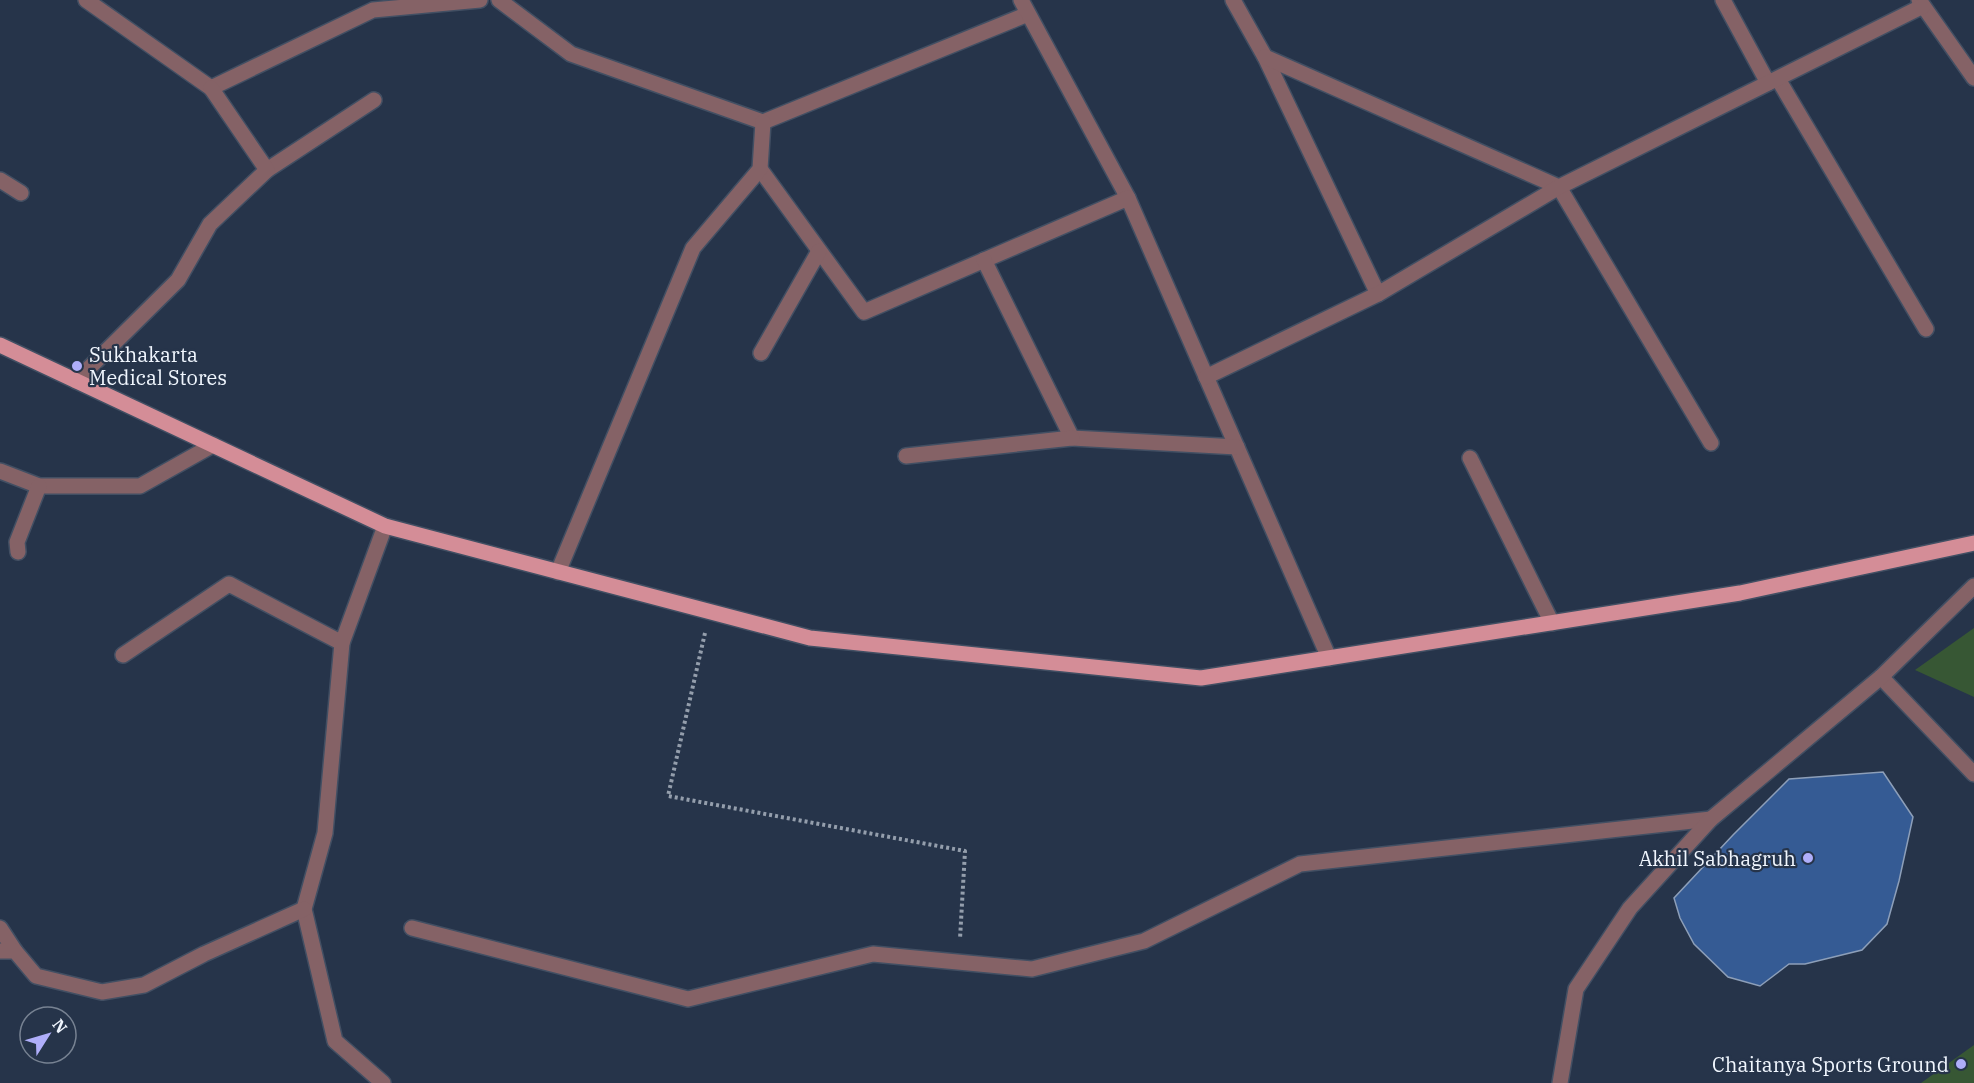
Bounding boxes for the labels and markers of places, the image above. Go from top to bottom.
place label: Sukhakarta Medical Stores [89,341,227,391]
marker: Sukhakarta Medical Stores [70,359,84,373]
place label: Akhil Sabhagruh [1639,845,1796,872]
marker: Akhil Sabhagruh [1801,851,1815,865]
place label: Chaitanya Sports Ground [1712,1051,1949,1078]
marker: Chaitanya Sports Ground [1954,1057,1968,1071]

